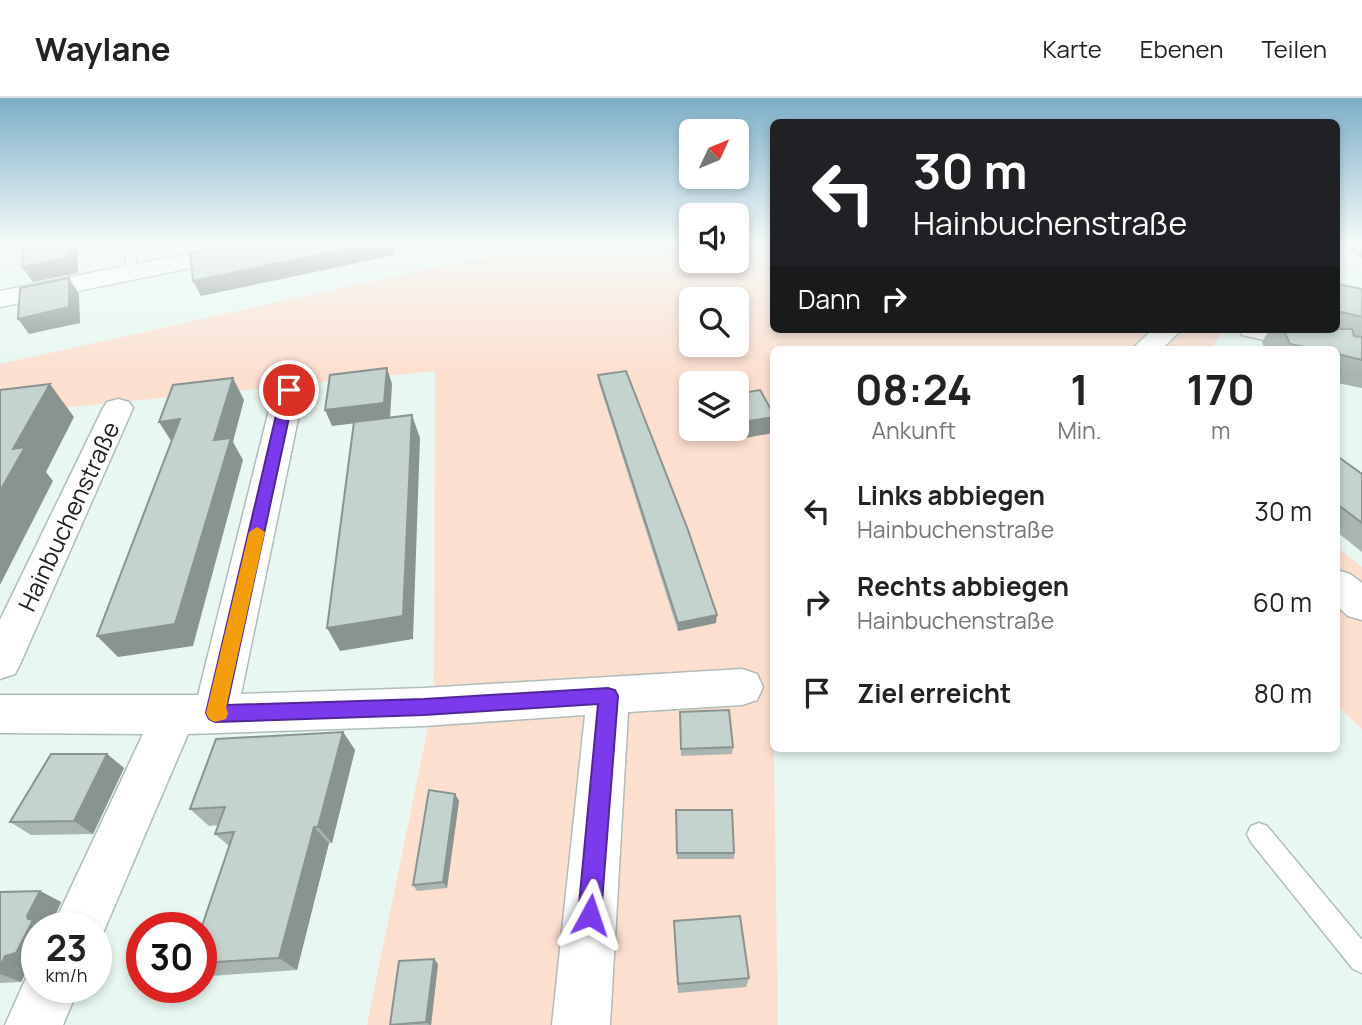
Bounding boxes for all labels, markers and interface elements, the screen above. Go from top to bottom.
text: Waylane [35,26,171,71]
text: Karte [1042,32,1102,65]
text: Ebenen [1140,32,1223,65]
text: Teilen [1261,32,1327,65]
north arrow [679,119,749,189]
map controls [679,119,749,441]
text: 30 m [913,137,1028,204]
icon: left [798,147,889,238]
text: Hainbuchenstraße [913,201,1187,245]
button: sound [679,203,749,273]
icon: right [875,280,913,318]
text: Dann [798,281,861,317]
button: search [679,287,749,357]
pin [259,360,319,420]
text: 08:24 [855,360,972,418]
text: 1 [1070,360,1089,418]
text: 170 [1187,360,1255,418]
icon: arrive [270,371,308,409]
button: layers [679,371,749,441]
text: Ankunft [872,414,956,446]
text: Min. [1057,414,1102,446]
text: m [1211,414,1231,446]
street label: Hainbuchenstraße [10,416,126,616]
text: Links abbiegen [857,477,1045,513]
icon: left [798,492,836,530]
text: 30 m [1255,493,1312,529]
text: Hainbuchenstraße [857,513,1054,545]
text: Rechts abbiegen [857,568,1069,604]
icon: right [798,583,836,621]
text: 60 m [1253,584,1312,620]
text: Hainbuchenstraße [857,604,1054,636]
icon: arrive [798,674,836,712]
text: Ziel erreicht [857,675,1011,711]
text: 80 m [1254,675,1312,711]
position arrow [553,878,627,952]
speed limit sign: 30 [126,912,217,1003]
text: 23 [46,924,87,972]
text: km/h [46,963,87,987]

